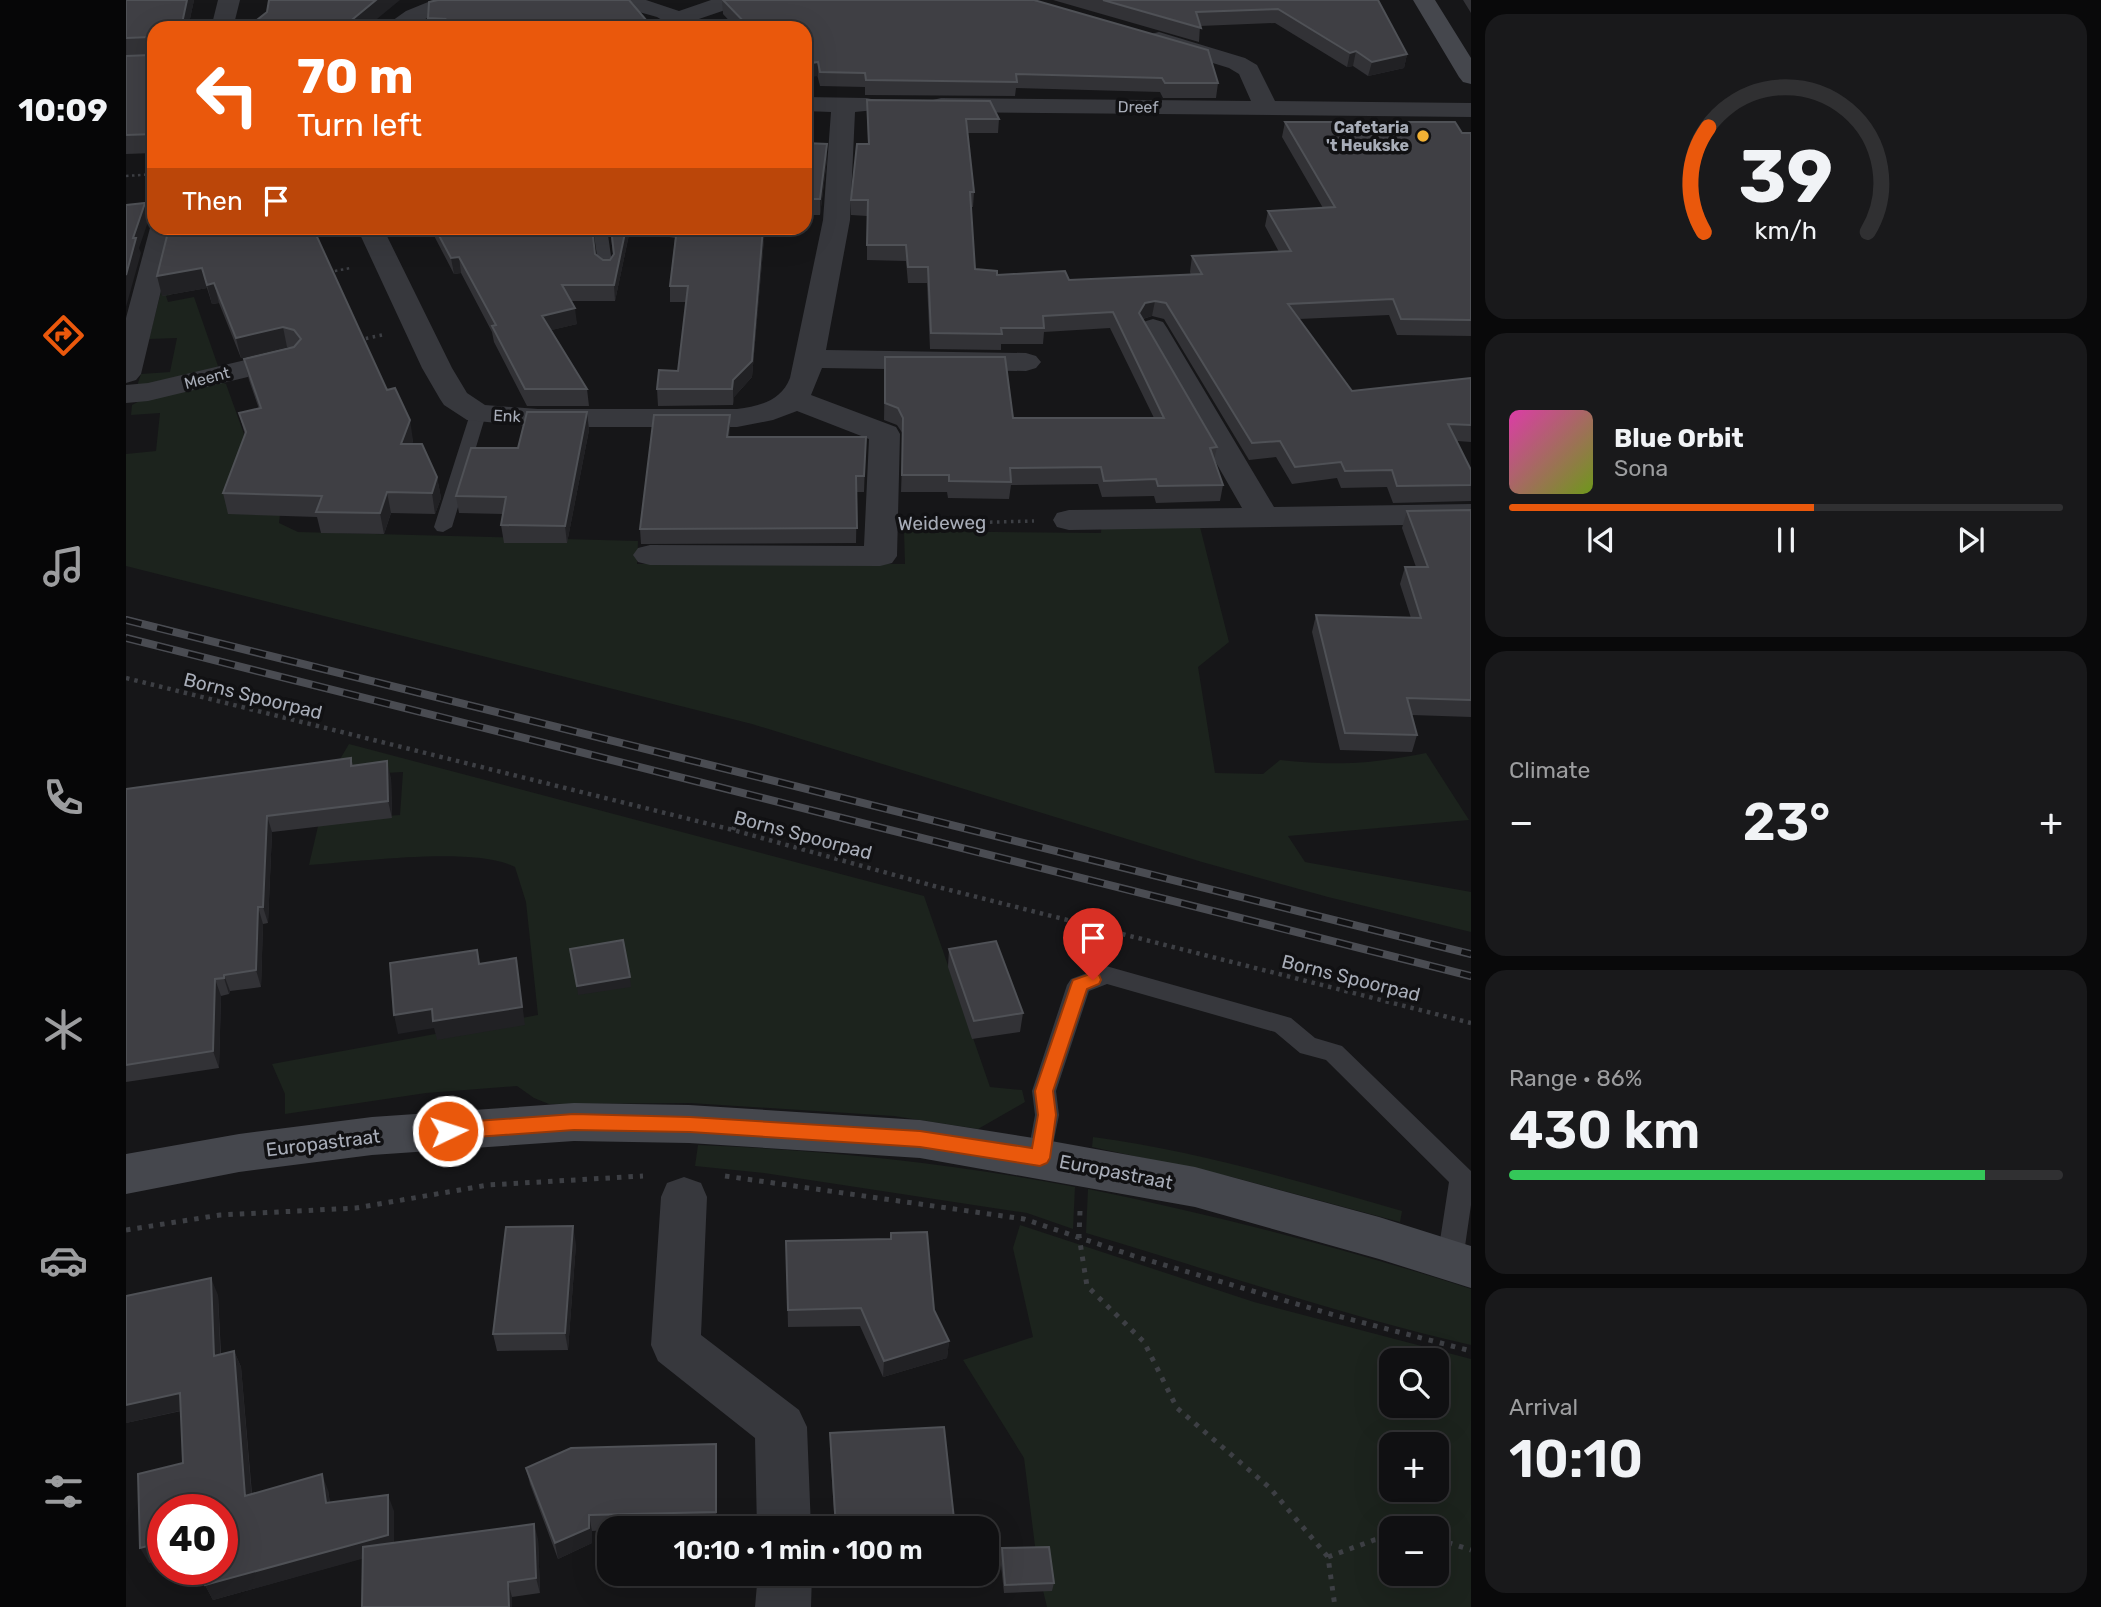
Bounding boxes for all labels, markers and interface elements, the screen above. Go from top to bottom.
text: 70 m [297,47,414,105]
icon: left [182,49,273,140]
text: 10:09 [18,91,108,129]
street label: Dreef [1117,97,1159,117]
text: Turn left [297,106,422,144]
place label: Cafetaria 't Heukske [1326,118,1409,155]
marker: Cafetaria 't Heukske [1415,128,1431,144]
text: 39 [1739,135,1833,221]
icon: arrive [257,182,295,220]
text: Then [182,186,243,217]
text: km/h [1755,216,1817,245]
icon: directions [39,311,88,360]
street label: Meent [182,363,232,393]
street label: Enk [493,406,522,426]
text: Blue Orbit [1614,423,1744,454]
text: Sona [1614,454,1668,482]
street label: Weideweg [897,511,987,535]
icon: previous [1582,521,1620,559]
icon: pause [1767,521,1805,559]
icon: next [1952,521,1990,559]
icon: music [39,542,88,591]
street label: Borns Spoorpad [181,668,325,724]
text: Climate [1509,756,1590,784]
icon: phone [39,773,88,822]
text: 23° [1743,791,1830,853]
text: − [1509,799,1534,845]
text: + [2039,799,2063,845]
street label: Borns Spoorpad [731,806,875,864]
pin [1063,908,1123,980]
icon: arrive [1074,919,1112,957]
street label: Borns Spoorpad [1279,950,1423,1006]
icon: climate [39,1005,88,1054]
text: Range · 86% [1509,1064,1642,1092]
position arrow [411,1094,485,1168]
text: 430 km [1509,1099,1700,1161]
street label: Europastraat [264,1125,382,1161]
street label: Europastraat [1057,1150,1175,1194]
icon: car [39,1236,88,1285]
map controls [1379,1348,1449,1586]
button: search [1379,1348,1449,1418]
text: Arrival [1509,1393,1578,1421]
text: 10:10 [1509,1428,1643,1490]
button: + [1379,1432,1449,1502]
icon: filters [39,1467,88,1516]
speed limit sign: 40 [147,1494,238,1585]
button: − [1379,1516,1449,1586]
text: 10:10 · 1 min · 100 m [673,1535,923,1566]

